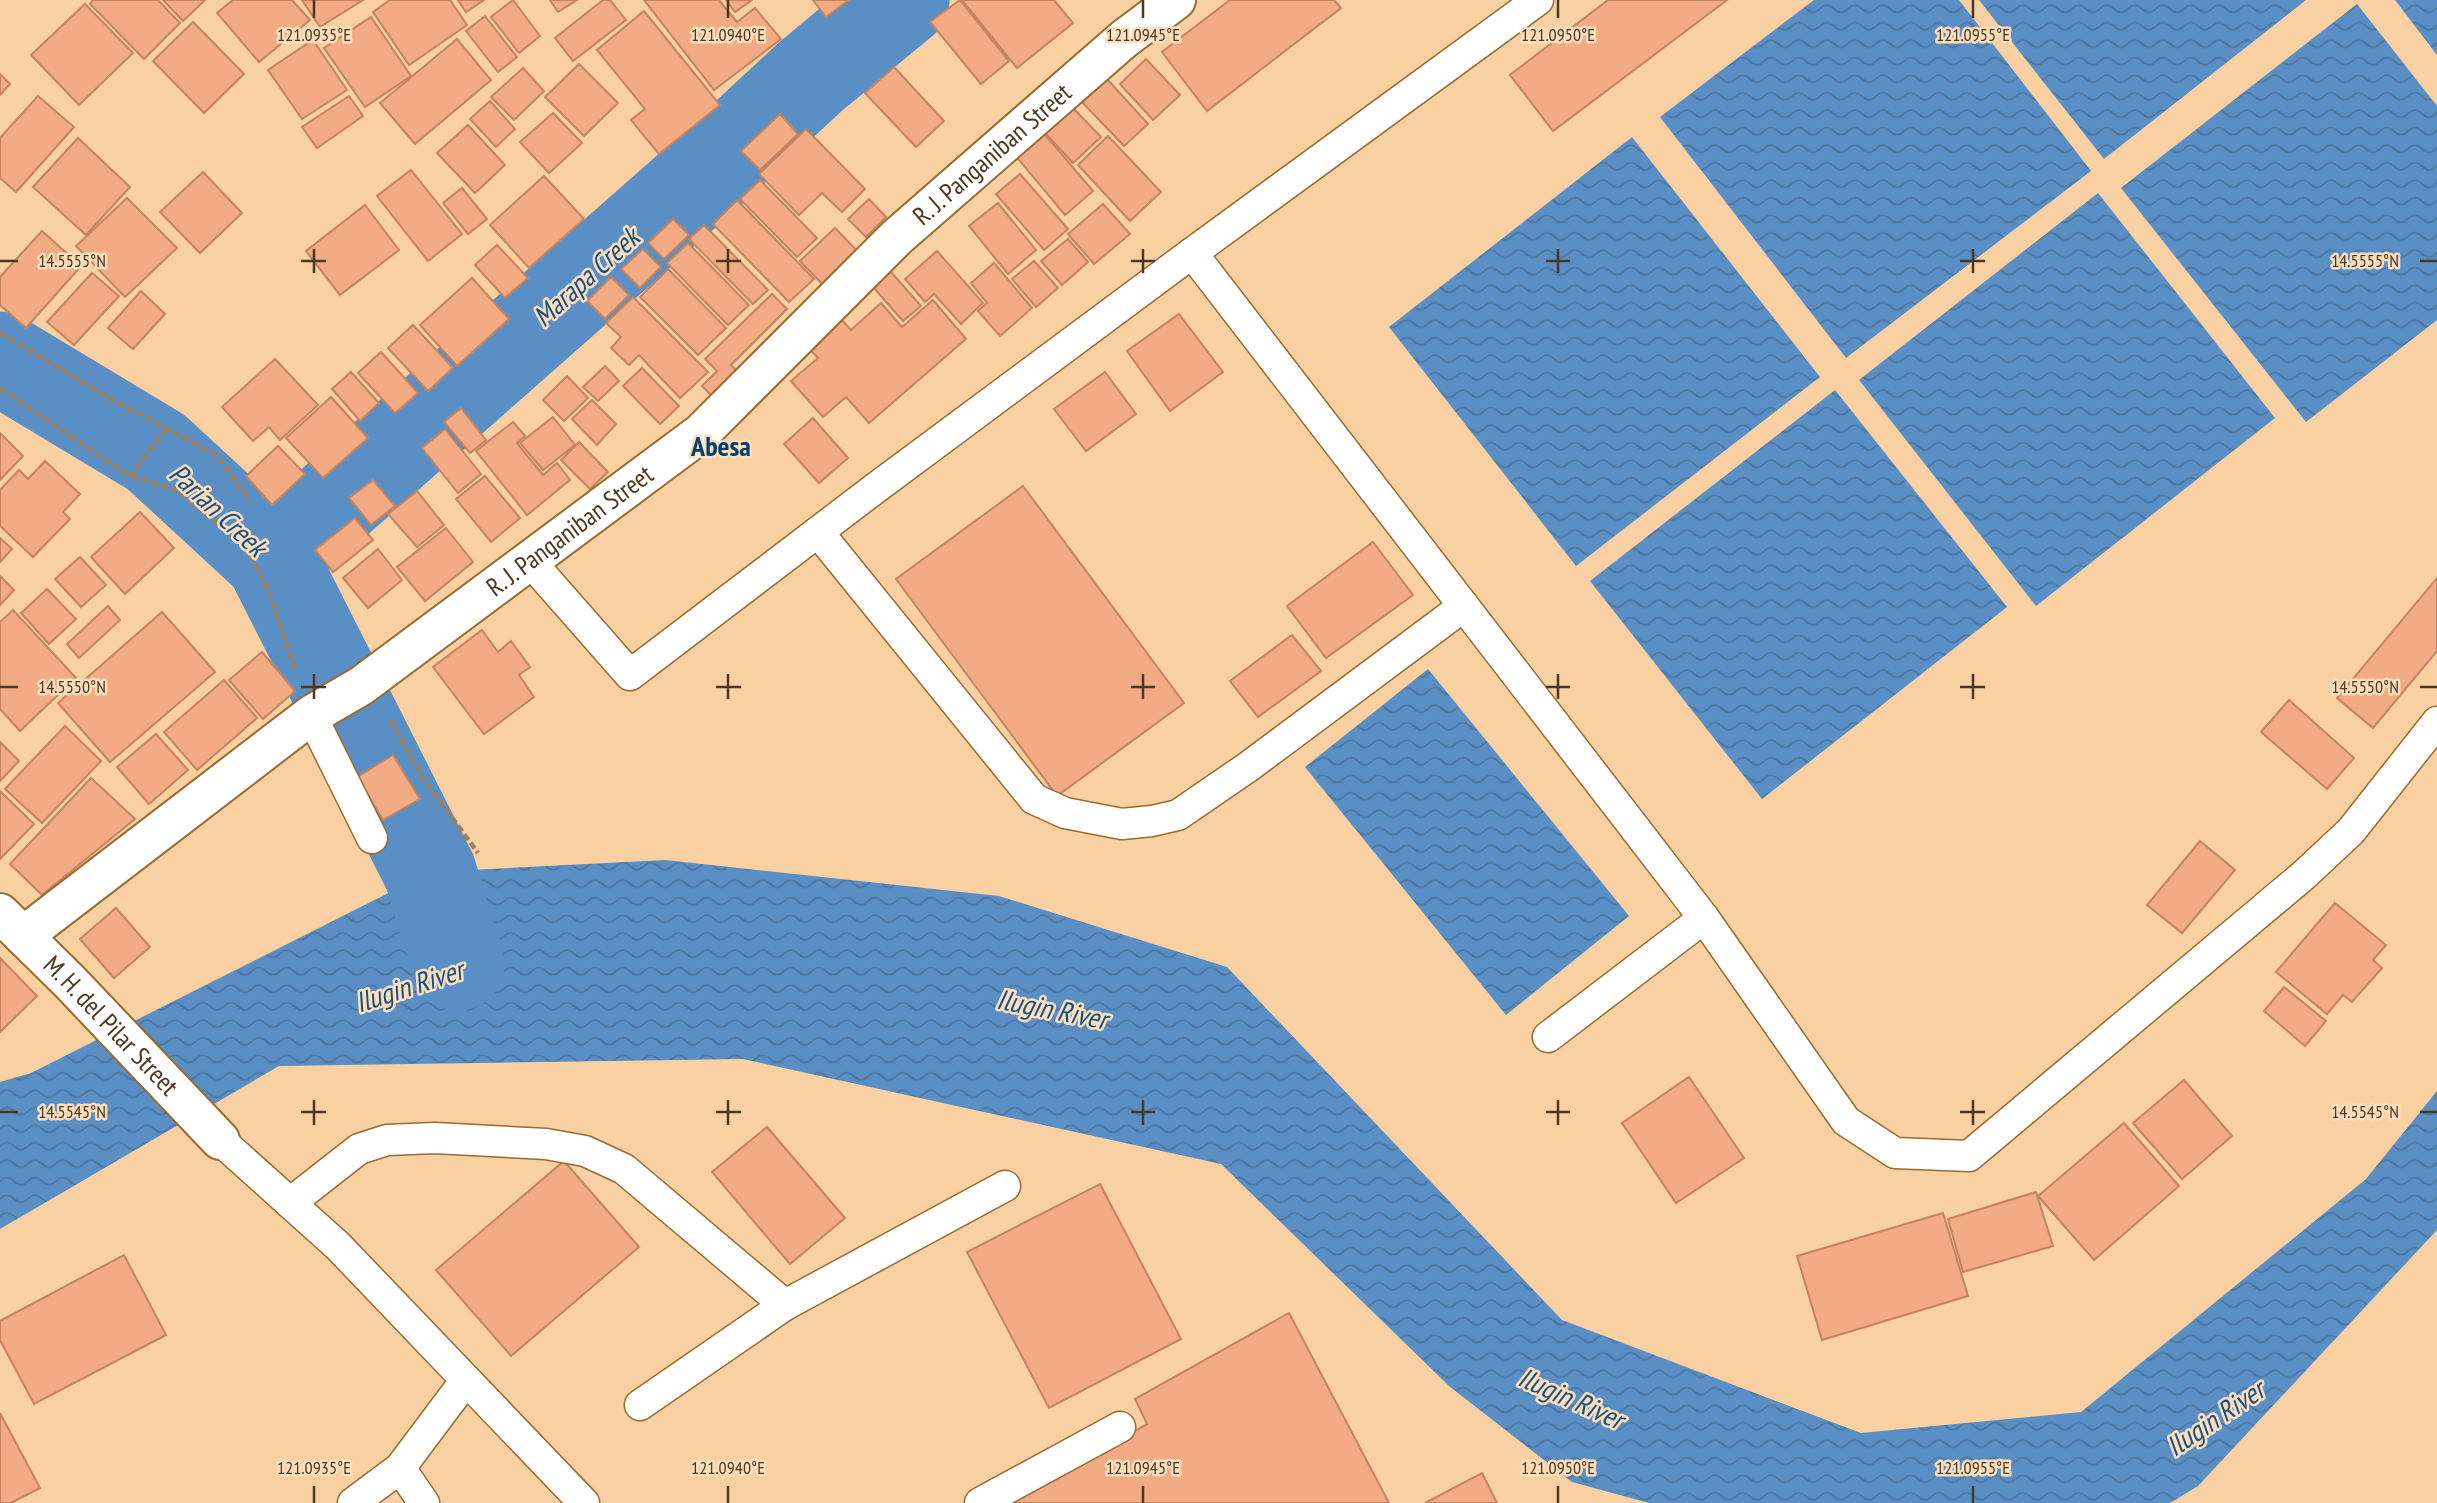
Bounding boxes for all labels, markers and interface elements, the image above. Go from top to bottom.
text: 121.0935°E [277,23,351,46]
text: 121.0940°E [691,23,765,46]
text: 121.0945°E [1106,23,1180,46]
text: 121.0950°E [1521,23,1595,46]
text: 121.0955°E [1936,23,2010,46]
street label: R. J. Panganiban Street [906,76,1078,232]
water label: Marapa Creek [525,217,649,334]
text: 14.5555°N [38,249,106,272]
text: 14.5555°N [2331,249,2399,272]
district label: Abesa [690,427,751,464]
water label: Parian Creek [162,455,277,566]
street label: R. J. Panganiban Street [479,457,659,603]
text: 14.5550°N [38,675,106,698]
text: 14.5550°N [2331,675,2399,698]
street label: M. H. del Pilar Street [37,948,186,1102]
water label: Ilugin River [350,949,472,1020]
water label: Ilugin River [994,980,1114,1038]
text: 14.5545°N [38,1100,106,1123]
text: 14.5545°N [2331,1100,2399,1123]
water label: Ilugin River [1513,1358,1633,1439]
water label: Ilugin River [2158,1369,2275,1464]
text: 121.0935°E [277,1456,351,1479]
text: 121.0940°E [691,1456,765,1479]
text: 121.0945°E [1106,1456,1180,1479]
text: 121.0950°E [1521,1456,1595,1479]
text: 121.0955°E [1936,1456,2010,1479]

